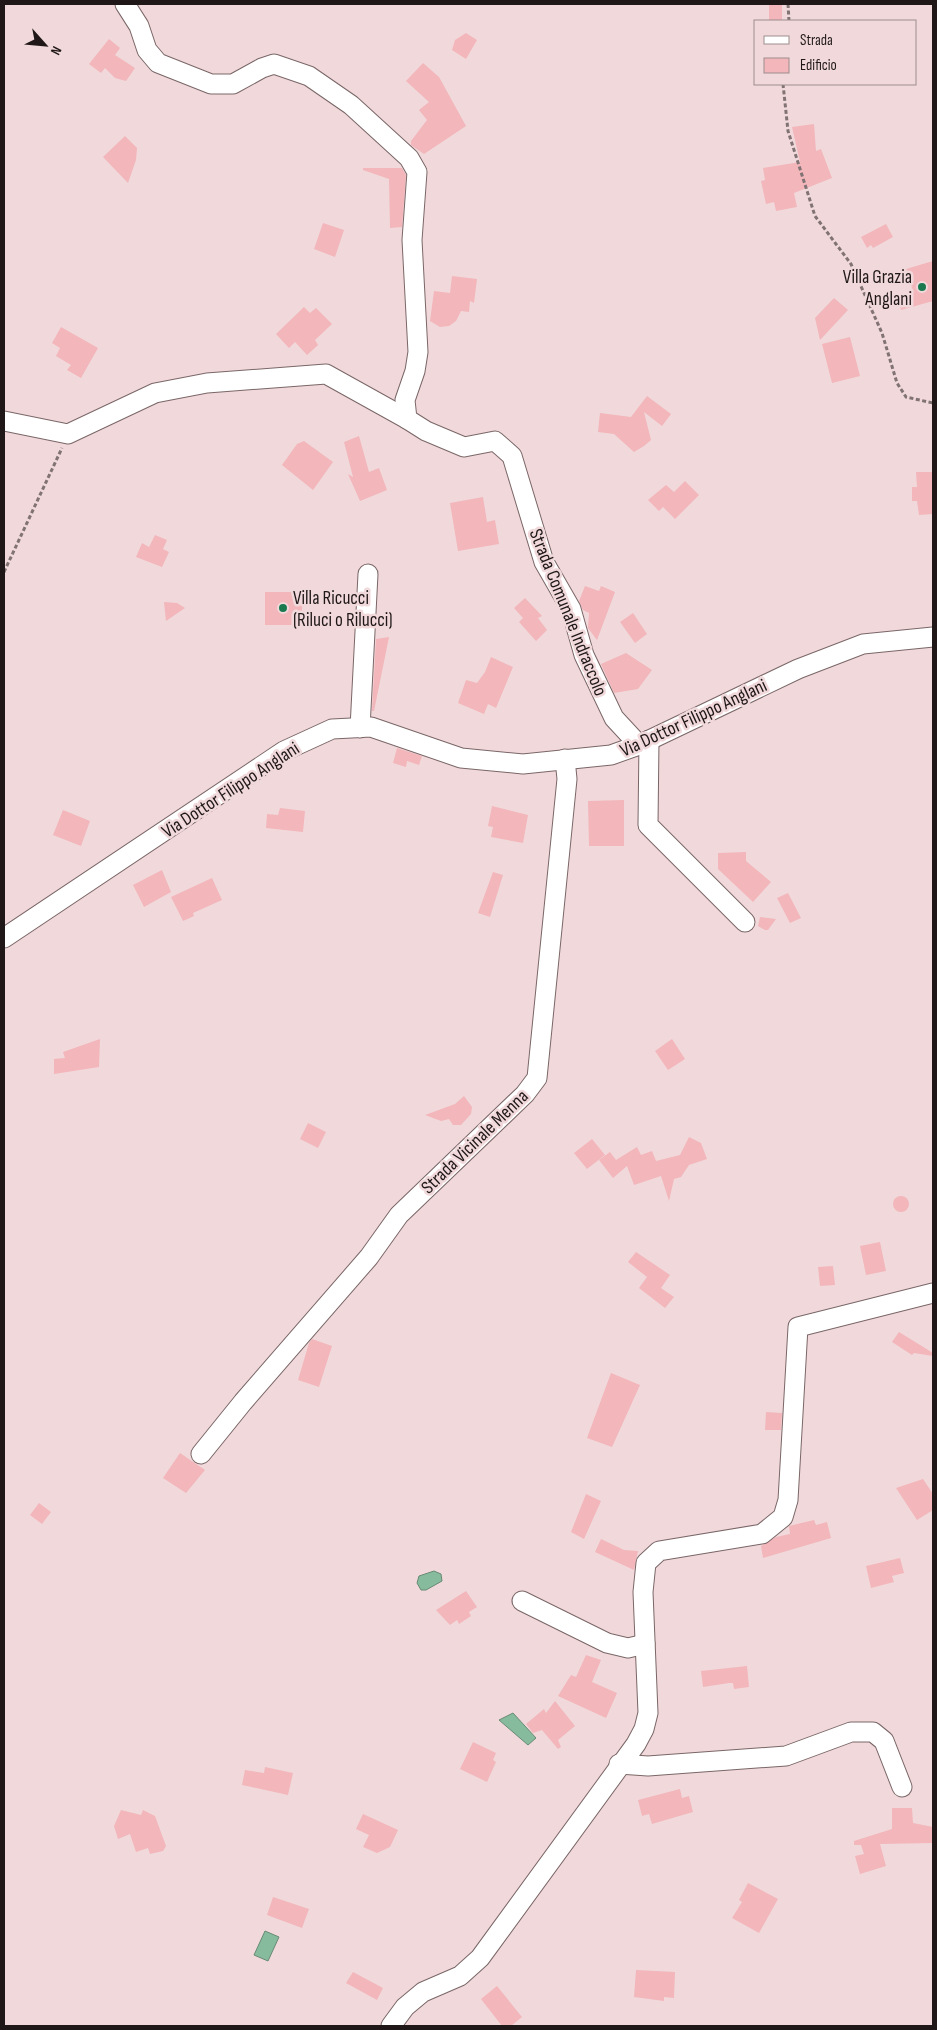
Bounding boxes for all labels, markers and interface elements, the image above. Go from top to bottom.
north arrow [20,20,70,70]
legend [754,20,917,85]
text: Strada [800,31,833,50]
text: N [47,43,65,58]
text: Edificio [800,56,837,75]
place label: Villa Grazia Anglani [843,266,912,311]
marker: Villa Grazia Anglani [916,281,928,293]
street label: Strada Comunale Indraccolo [524,526,612,699]
place label: Villa Ricucci (Riluci o Rilucci) [293,587,393,632]
marker: Villa Ricucci (Riluci o Rilucci) [277,602,289,614]
street label: Via Dottor Filippo Anglani [617,674,771,762]
street label: Via Dottor Filippo Anglani [158,737,304,843]
street label: Strada Vicinale Menna [417,1085,533,1199]

